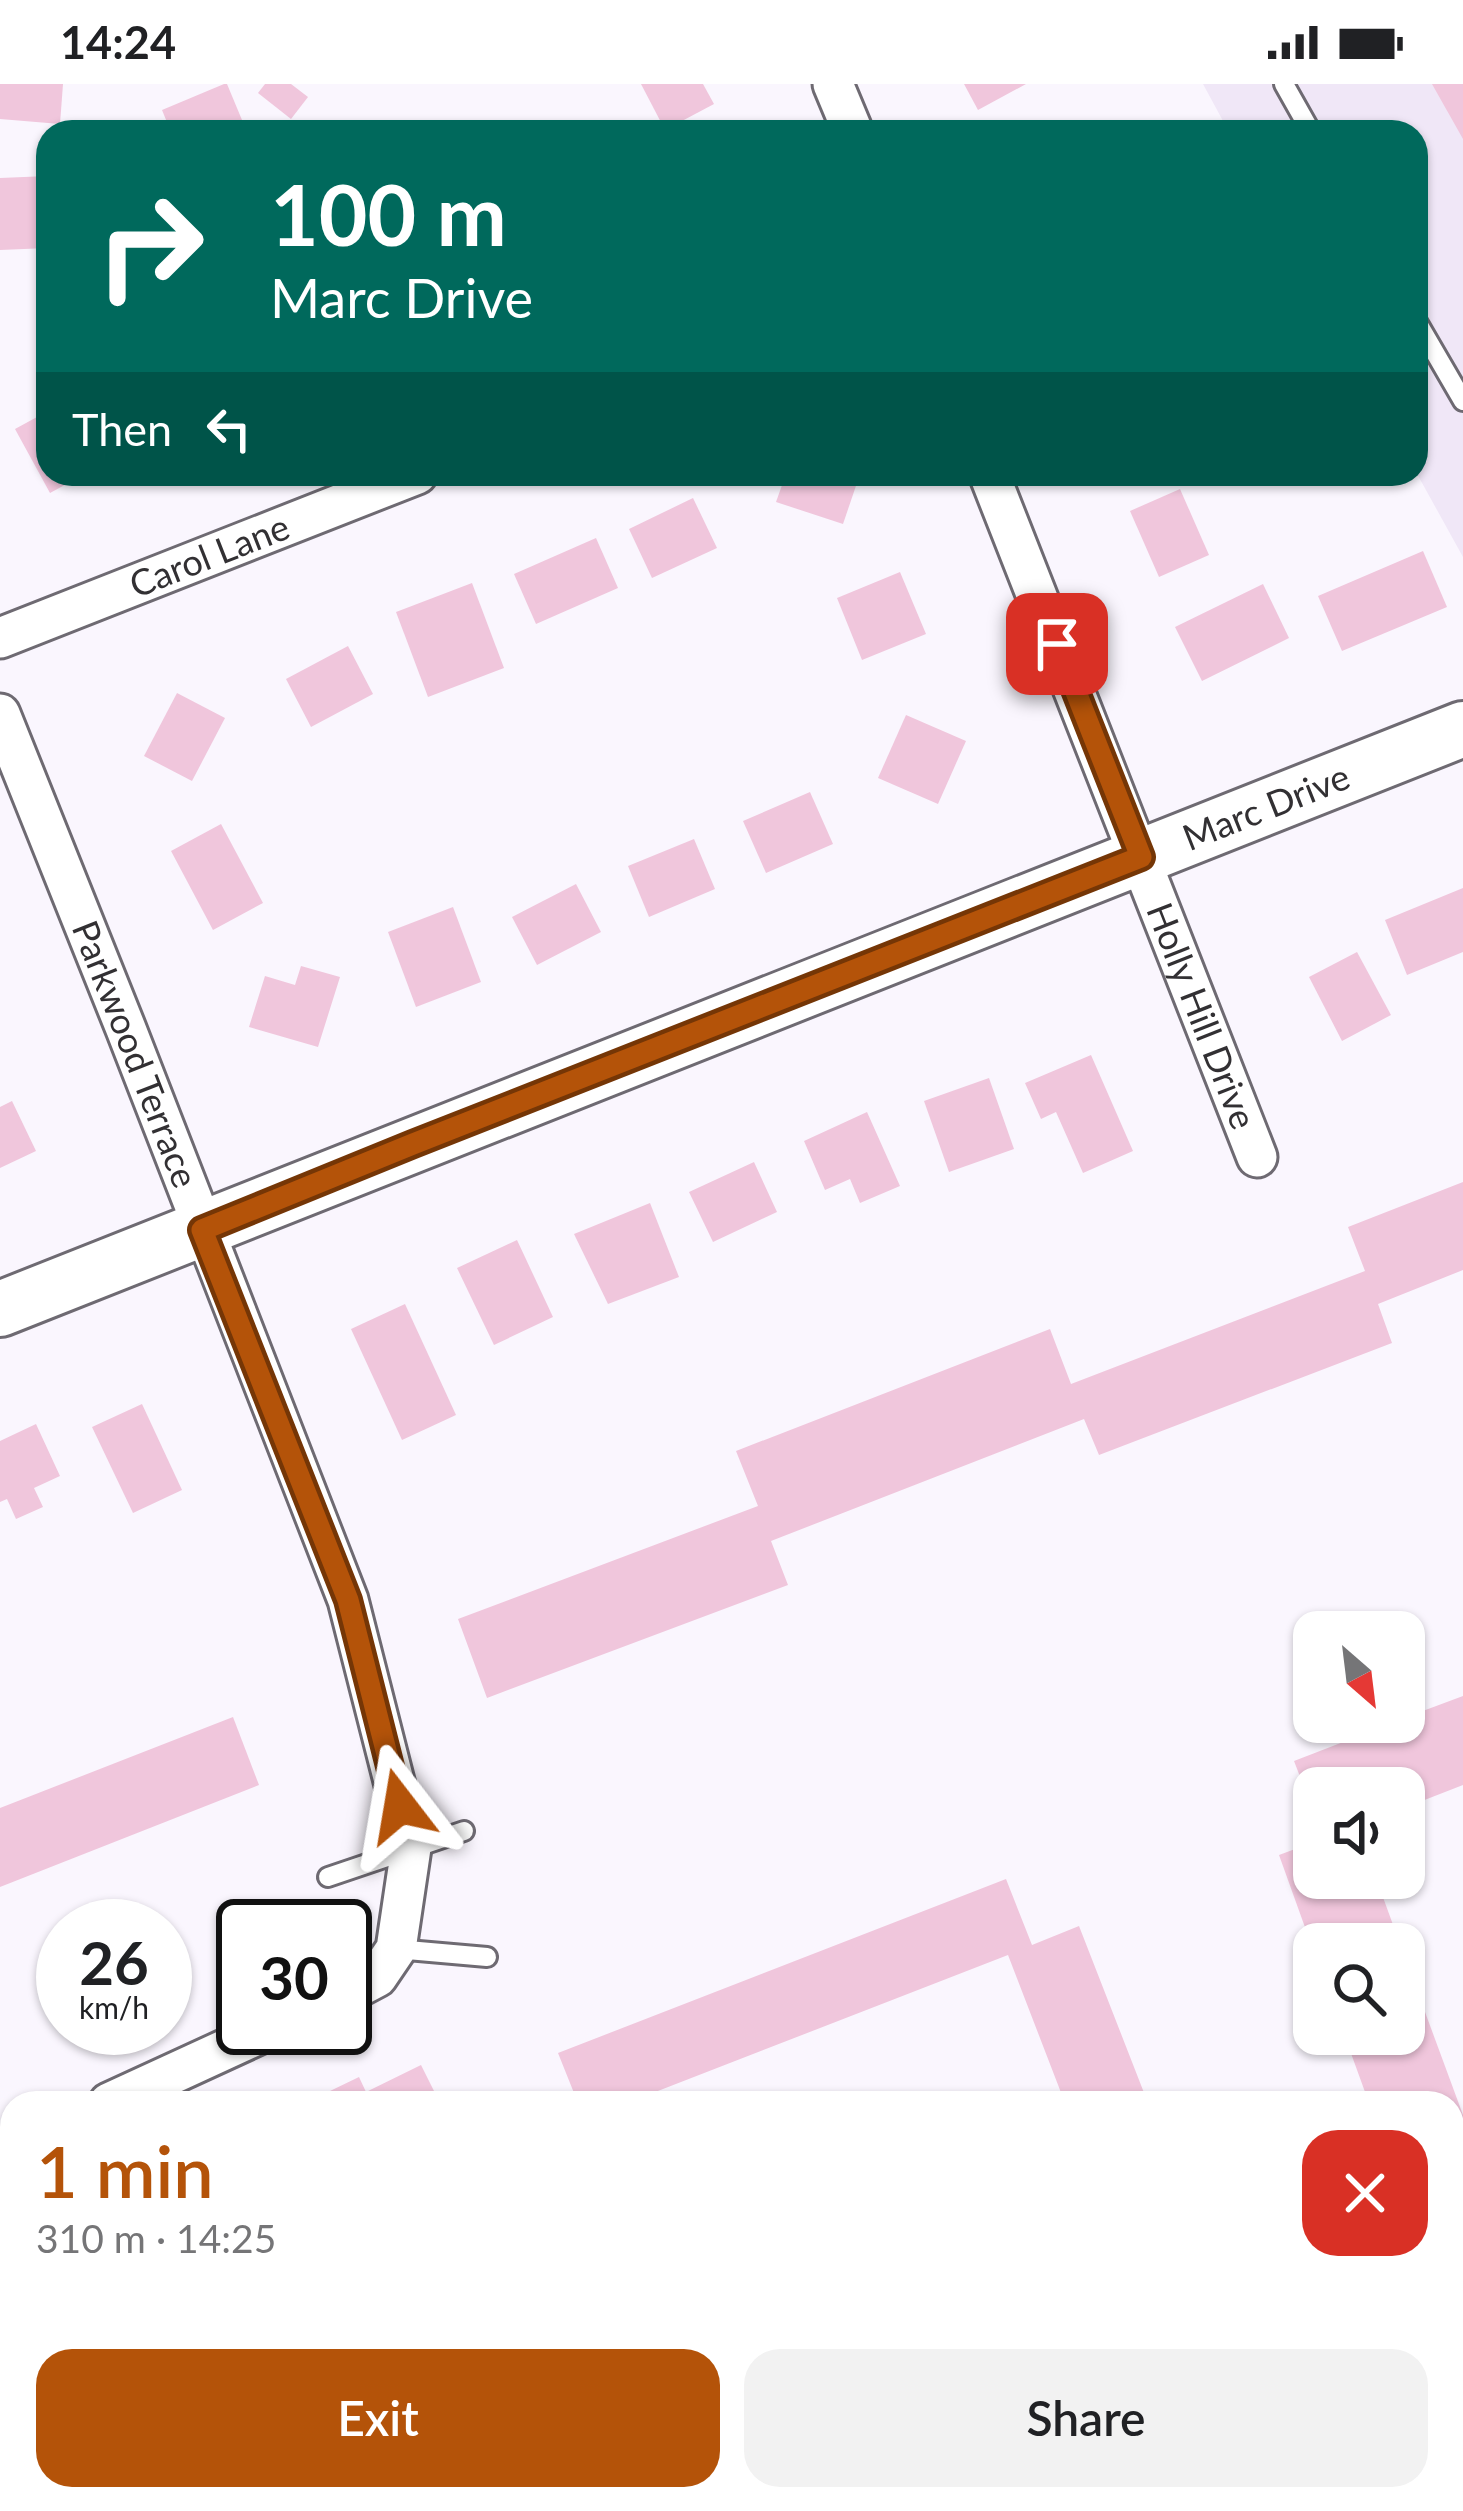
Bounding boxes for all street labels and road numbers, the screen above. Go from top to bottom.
street label: Carol Lane [123,504,295,606]
street label: Marc Drive [1176,753,1355,859]
street label: Holly Hill Drive [1138,896,1267,1135]
street label: Parkwood Terrace [64,914,208,1193]

